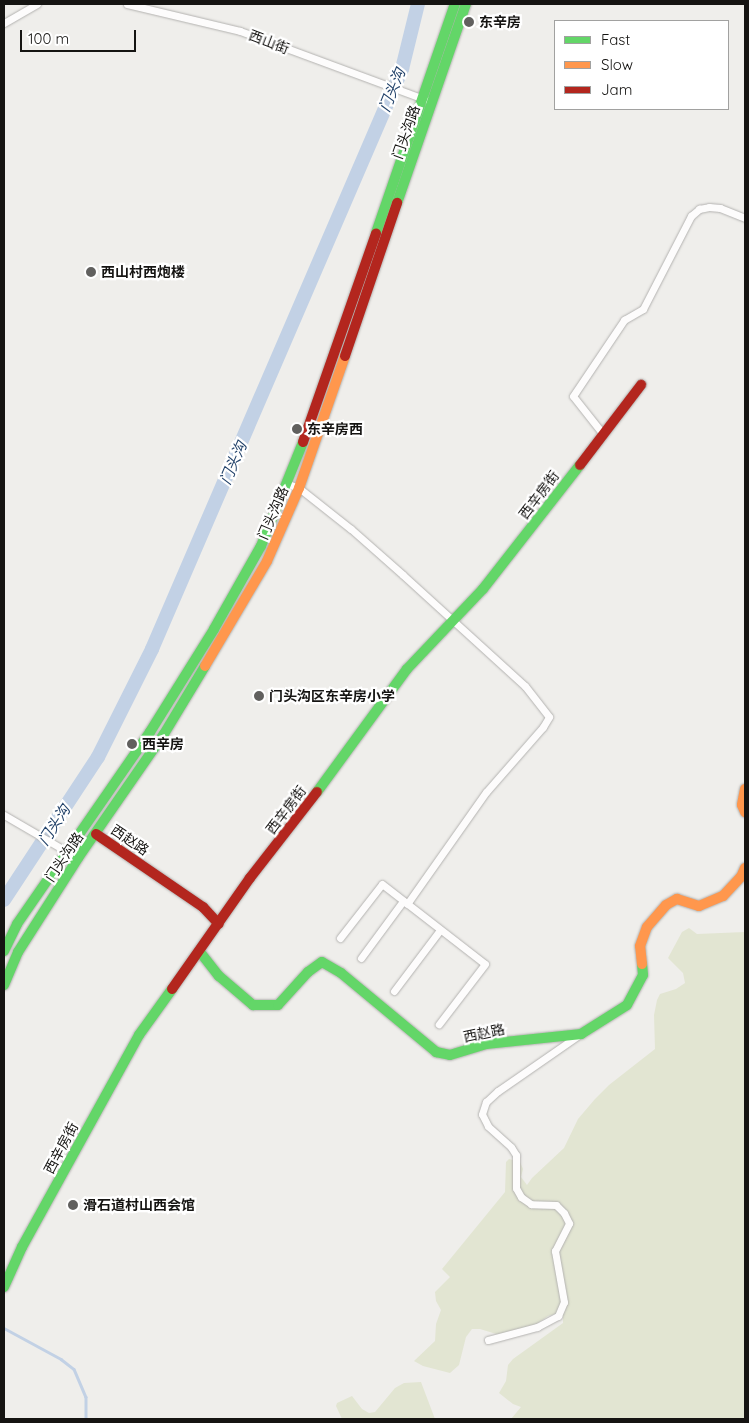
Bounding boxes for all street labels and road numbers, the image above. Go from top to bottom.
street label: 西山街 [246,27,292,57]
street label: 门头沟路 [389,103,423,161]
street label: 西辛房街 [515,468,563,522]
street label: 门头沟路 [254,484,292,542]
street label: 西辛房街 [262,783,310,837]
street label: 西赵路 [108,821,152,859]
street label: 门头沟路 [41,829,87,885]
street label: 西赵路 [462,1020,506,1046]
street label: 西辛房街 [40,1119,82,1177]

